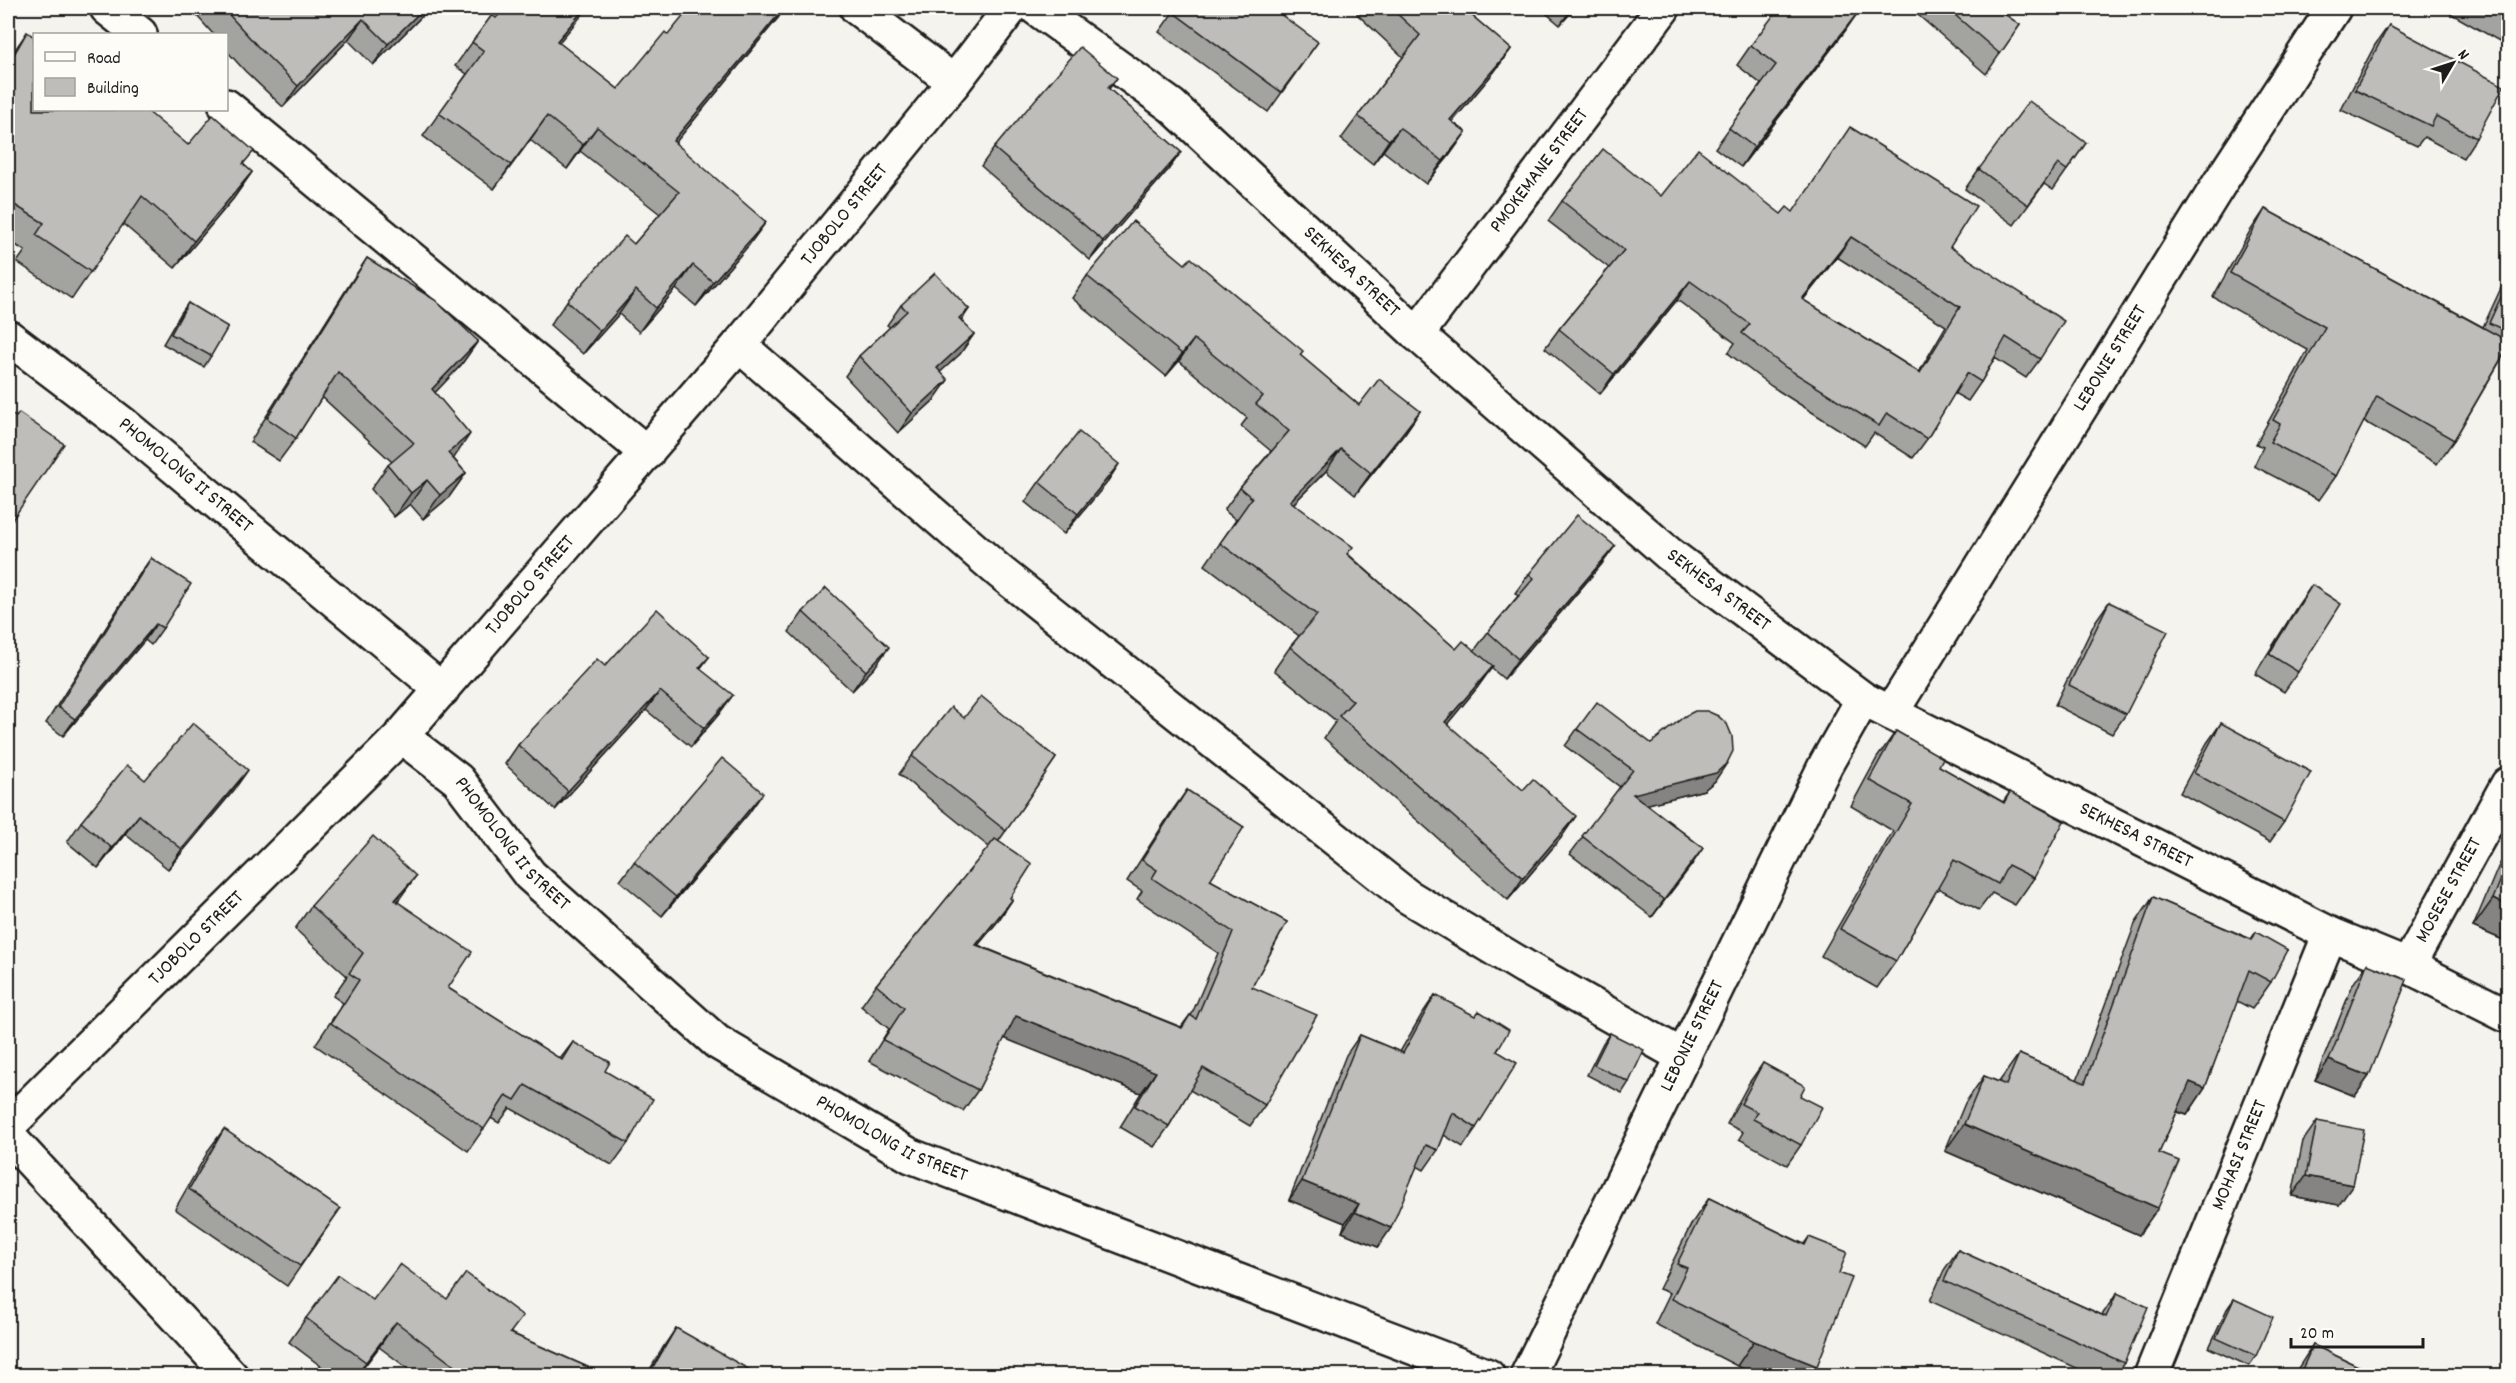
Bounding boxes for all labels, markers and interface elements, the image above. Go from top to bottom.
legend [33,33,228,111]
north arrow [2423,33,2483,93]
text: N [2451,45,2474,66]
text: Road [87,47,121,72]
text: Building [87,77,139,102]
street label: PMOKEMANE STREET [1484,103,1596,239]
street label: TJOBOLO STREET [795,158,895,272]
street label: SEKHESA STREET [1296,220,1406,325]
street label: LEBONIE STREET [2067,300,2155,417]
street label: PHOMOLONG II STREET [112,411,259,540]
street label: TJOBOLO STREET [479,530,582,642]
street label: SEKHESA STREET [1660,542,1776,639]
street label: PHOMOLONG II STREET [447,772,576,918]
street label: SEKHESA STREET [2074,796,2197,876]
street label: MOSESE STREET [2409,833,2490,948]
street label: TJOBOLO STREET [143,885,251,993]
street label: LEBONIE STREET [1654,976,1732,1097]
street label: PHOMOLONG II STREET [810,1089,971,1190]
street label: MOHASI STREET [2205,1096,2275,1215]
scale bar [2291,1311,2423,1349]
text: 20 m [2300,1322,2334,1347]

